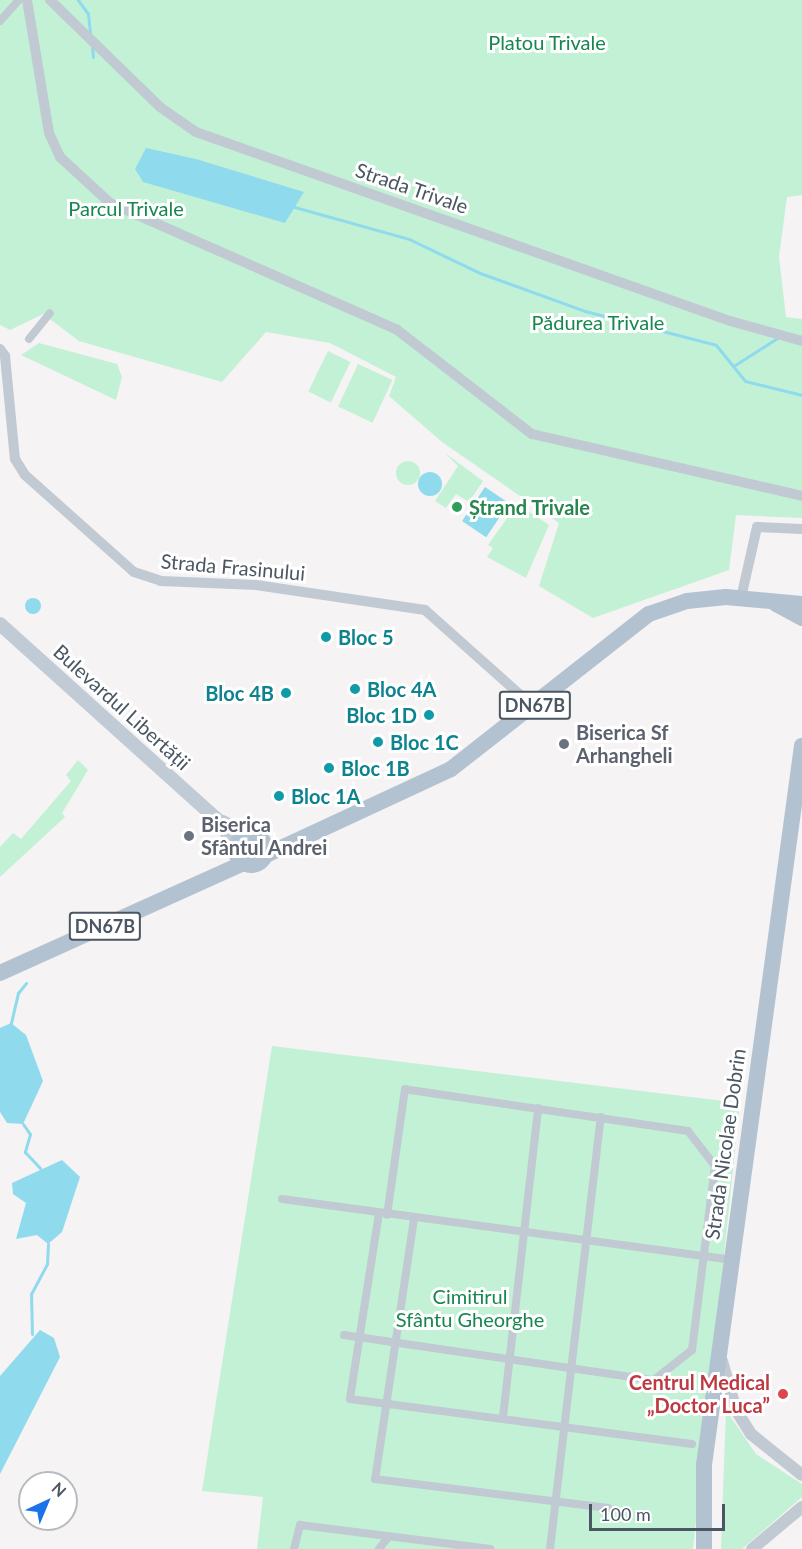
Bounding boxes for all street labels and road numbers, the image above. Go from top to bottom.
street label: Strada Trivale [352,157,472,219]
street label: Strada Frasinului [160,549,306,585]
street label: Bulevardul Libertății [49,639,195,775]
road number: DN67B [498,690,572,720]
road number: DN67B [68,911,142,941]
street label: Strada Nicolae Dobrin [700,1047,750,1241]

